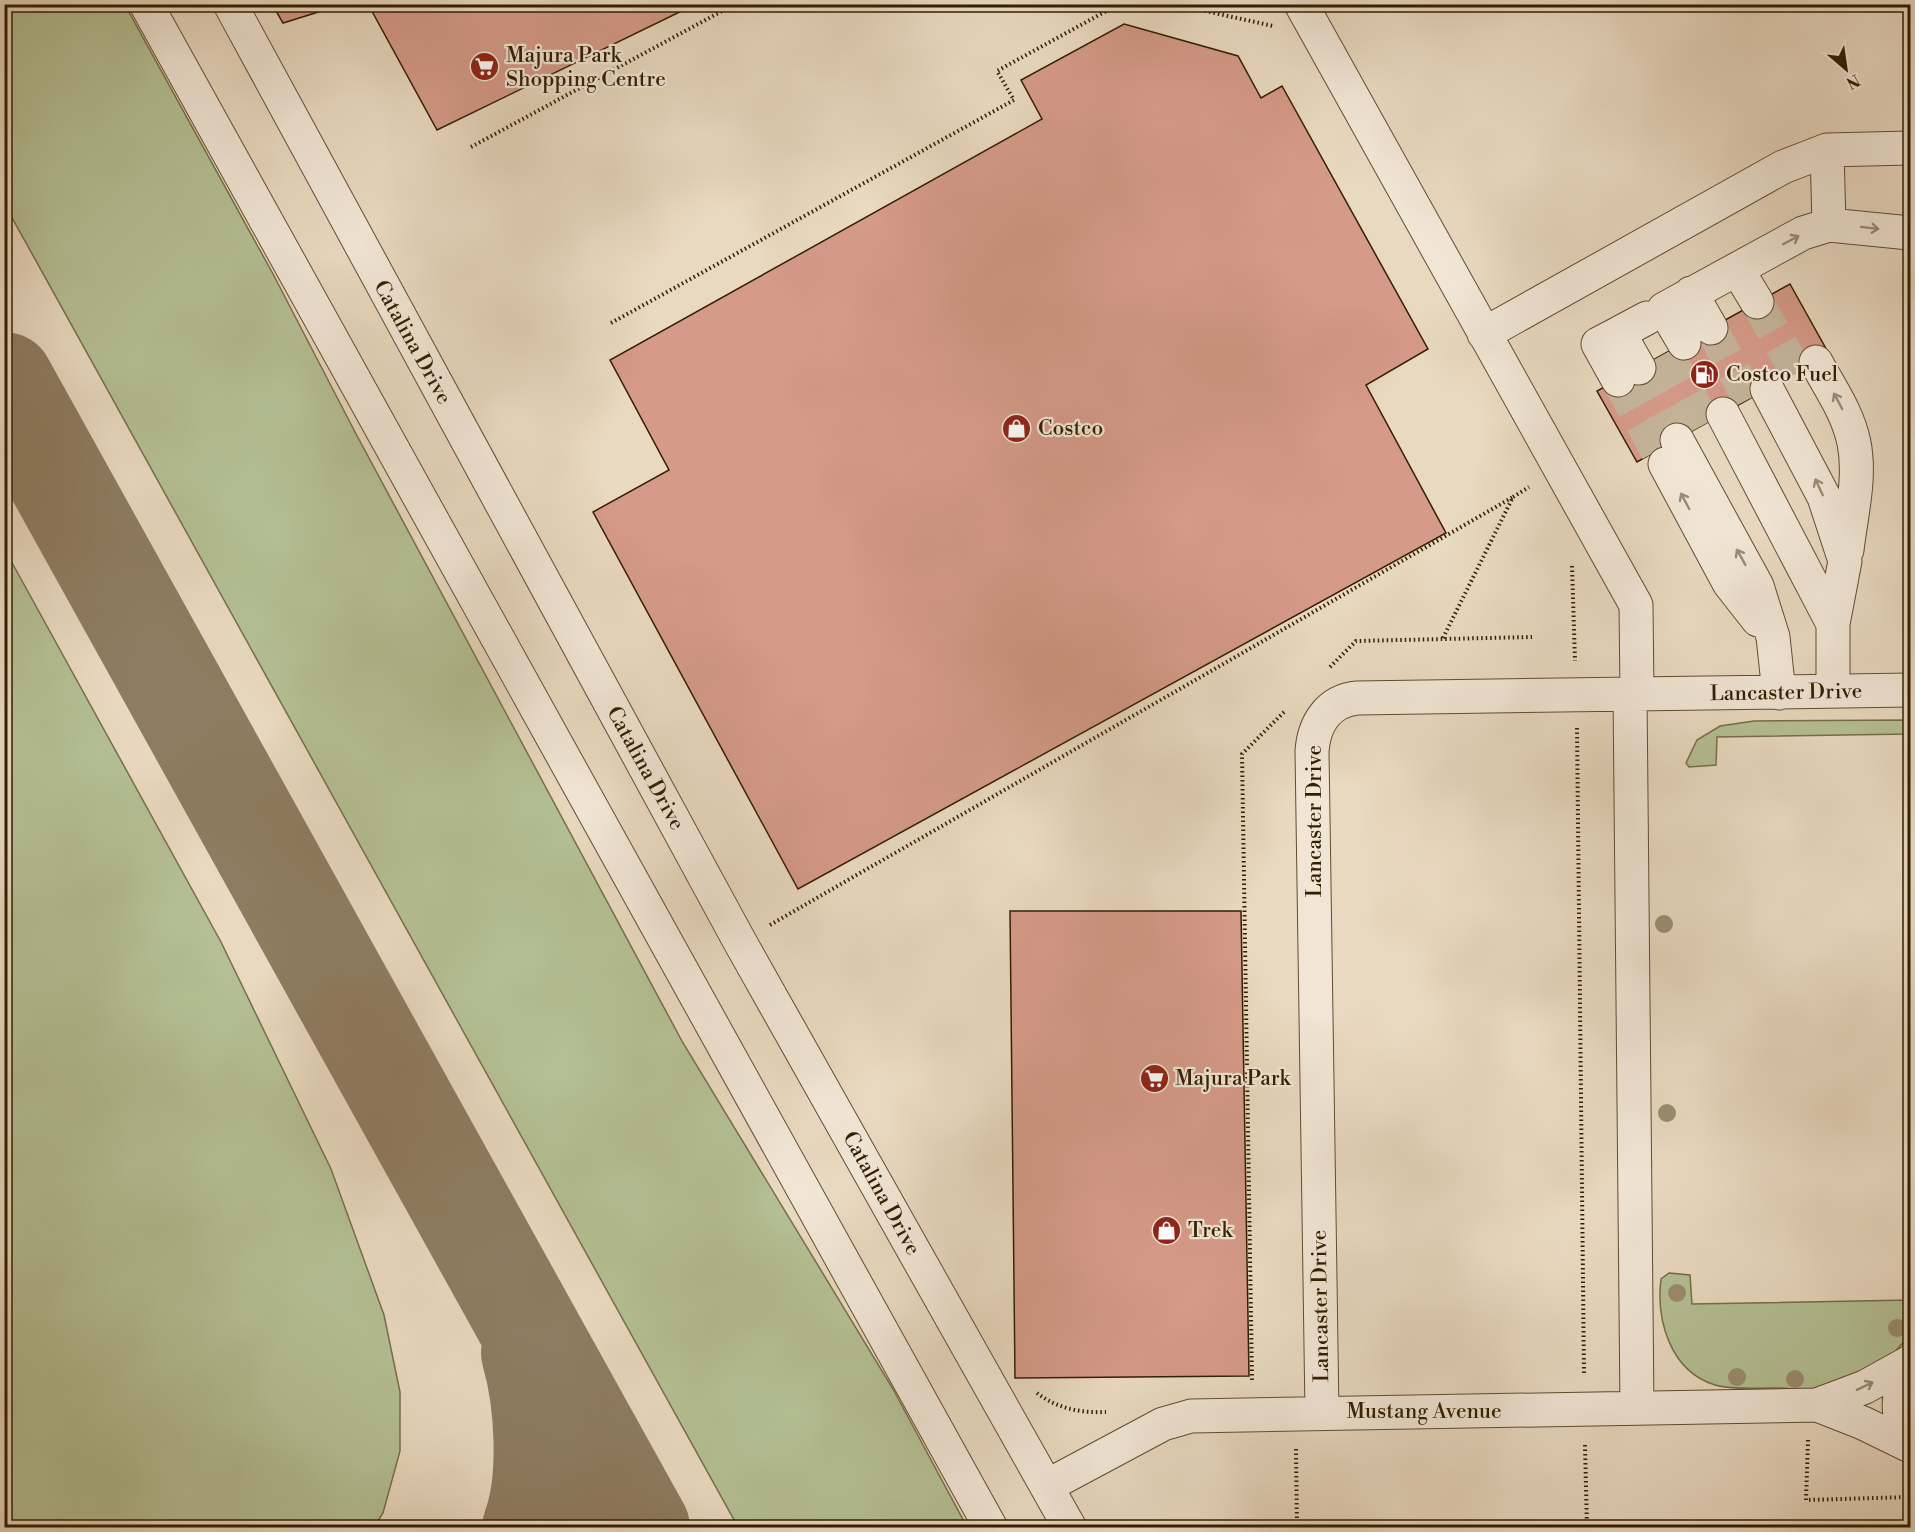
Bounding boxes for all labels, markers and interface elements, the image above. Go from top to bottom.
north arrow [1816,39,1876,99]
place label: Majura Park Shopping Centre [506,43,666,93]
supermarket icon: Majura Park Shopping Centre [469,51,501,83]
text: N [1842,69,1863,93]
one-way arrow [1859,223,1879,234]
one-way arrow [1782,234,1799,246]
street label: Catalina Drive [367,276,457,409]
fuel station icon: Costco Fuel [1689,358,1721,390]
place label: Costco Fuel [1726,362,1838,388]
one-way arrow [1832,393,1843,411]
shop icon: Costco [1001,412,1033,444]
place label: Costco [1038,416,1103,442]
one-way arrow [1813,478,1825,496]
one-way arrow [1679,493,1691,510]
one-way arrow [1735,549,1747,566]
street label: Lancaster Drive [1710,679,1862,707]
street label: Catalina Drive [600,702,690,835]
street label: Lancaster Drive [1302,745,1328,897]
supermarket icon: Majura Park [1138,1062,1170,1094]
place label: Majura Park [1175,1066,1292,1092]
street label: Catalina Drive [836,1127,926,1260]
shop icon: Trek [1151,1214,1183,1246]
place label: Trek [1188,1218,1233,1244]
street label: Lancaster Drive [1307,1230,1335,1382]
one-way arrow [1856,1380,1874,1392]
street label: Mustang Avenue [1346,1399,1502,1425]

